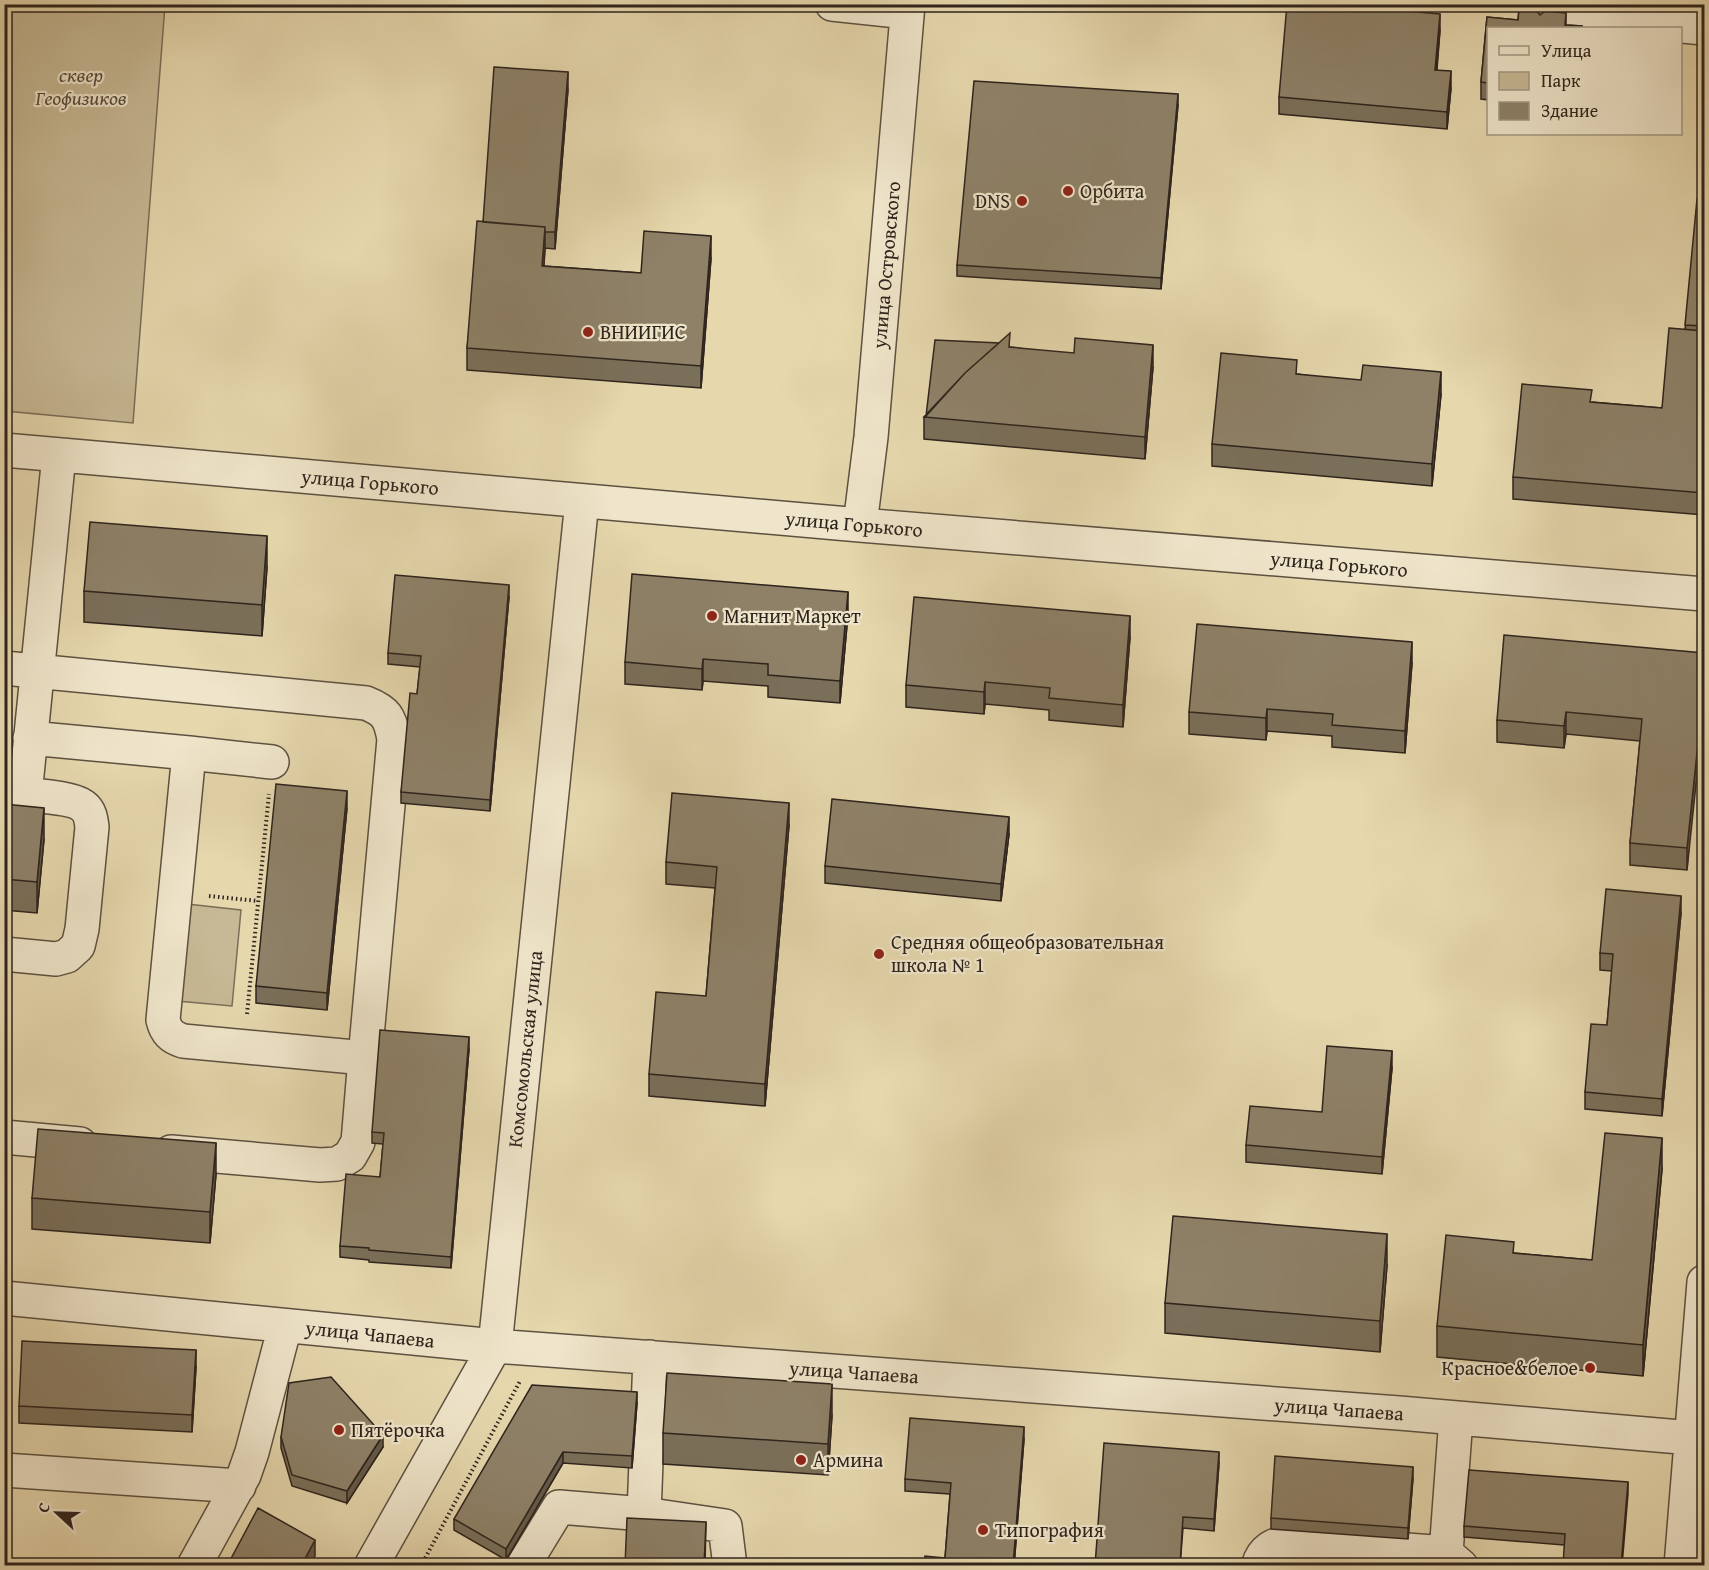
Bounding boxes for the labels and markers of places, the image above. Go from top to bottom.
place label: Орбита [1080,176,1145,205]
marker: Орбита [1061,184,1075,198]
place label: DNS [975,186,1010,215]
marker: DNS [1015,194,1029,208]
place label: ВНИИГИС [600,317,686,346]
marker: ВНИИГИС [581,325,595,339]
place label: Магнит Маркет [724,601,861,630]
marker: Магнит Маркет [705,609,719,623]
place label: Средняя общеобразовательная школа № 1 [891,927,1164,979]
marker: Средняя общеобразовательная школа № 1 [872,947,886,961]
place label: Красное&белое [1442,1353,1578,1382]
marker: Красное&белое [1583,1361,1597,1375]
place label: Пятёрочка [351,1415,445,1444]
marker: Пятёрочка [332,1423,346,1437]
place label: Армина [813,1445,884,1474]
marker: Армина [794,1453,808,1467]
place label: Типография [995,1515,1104,1544]
marker: Типография [976,1523,990,1537]

